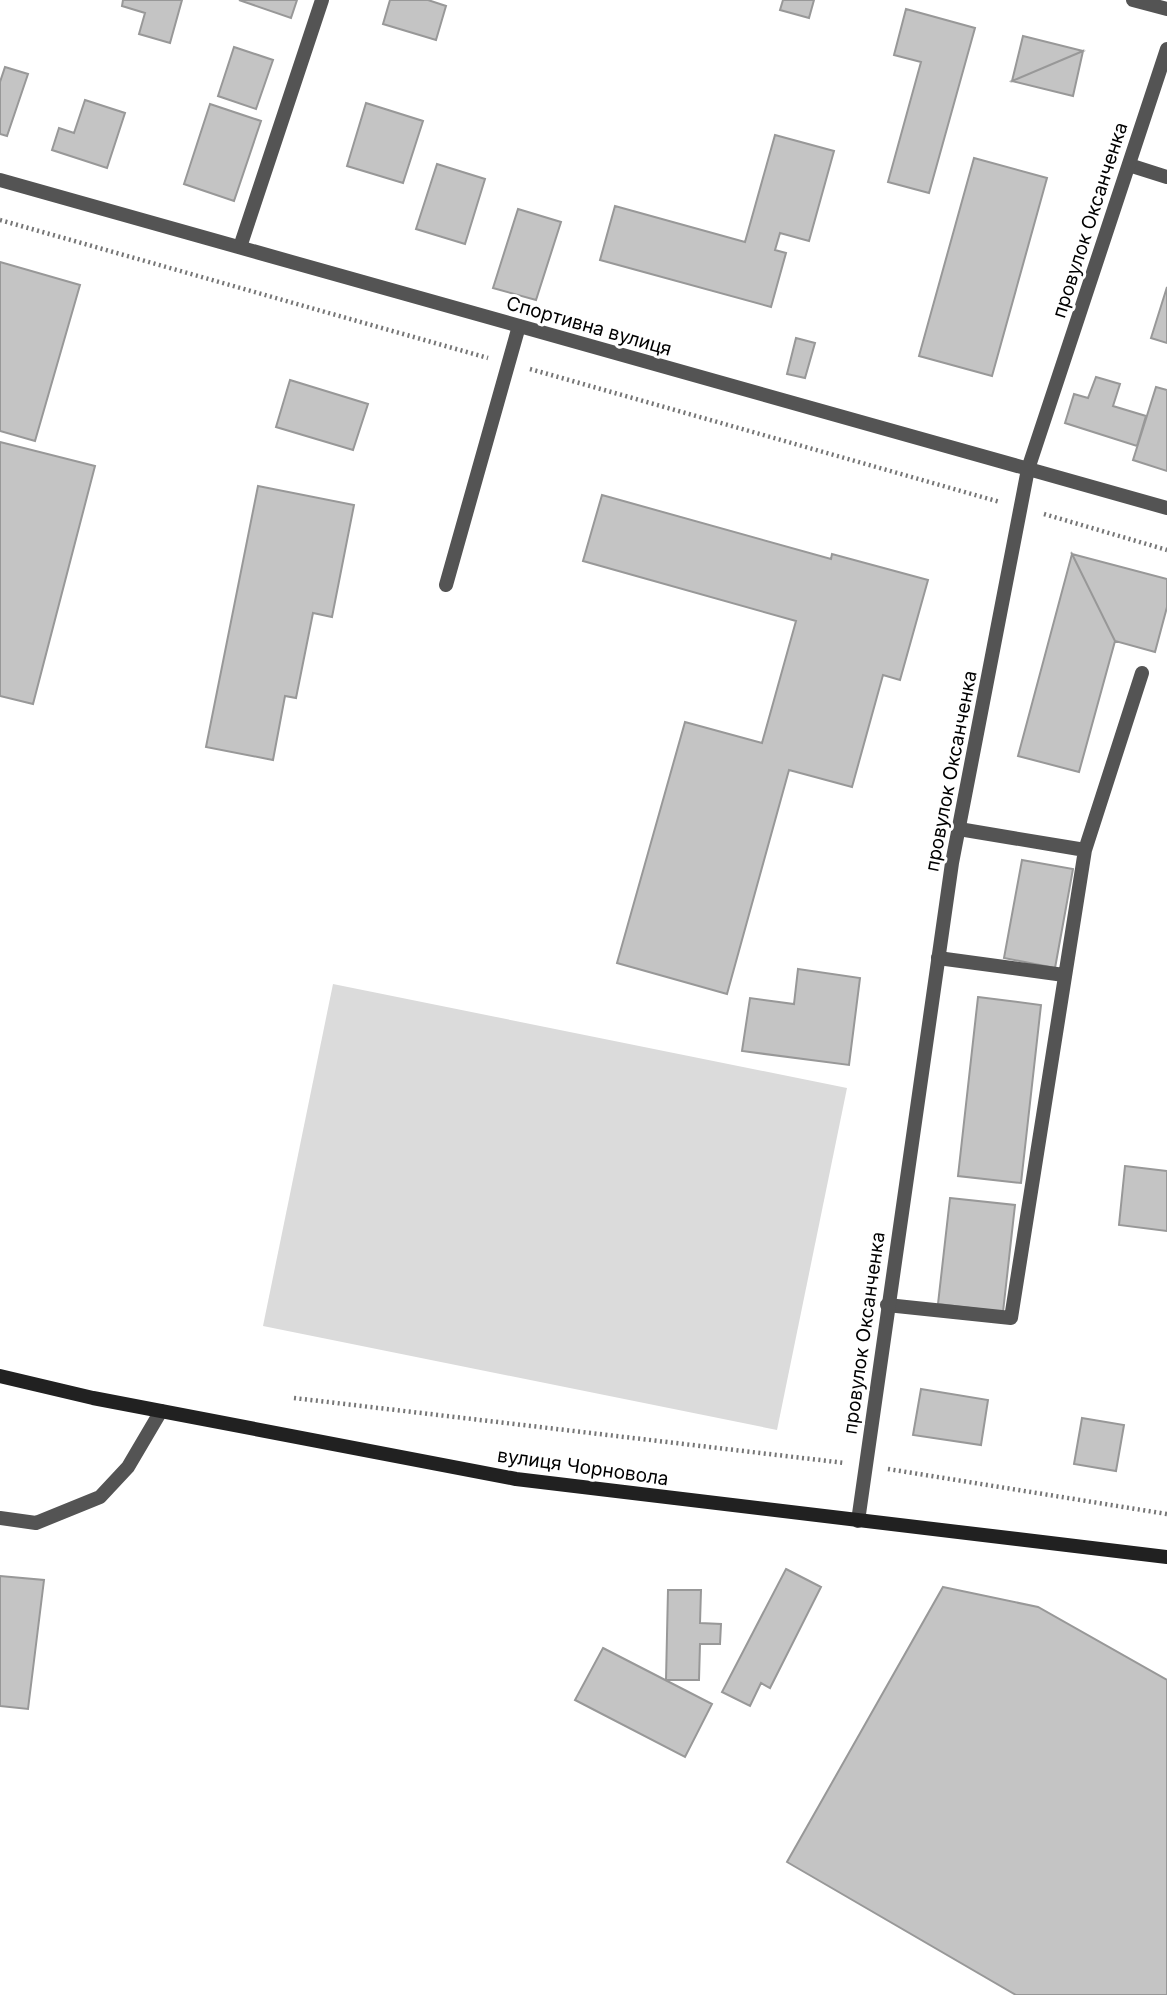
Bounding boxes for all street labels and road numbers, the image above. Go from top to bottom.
street label: провулок Оксанченка [1047,119,1133,321]
street label: Спортивна вулиця [504,291,674,361]
street label: провулок Оксанченка [920,669,982,873]
street label: провулок Оксанченка [838,1230,890,1436]
street label: вулиця Чорновола [496,1444,670,1490]

